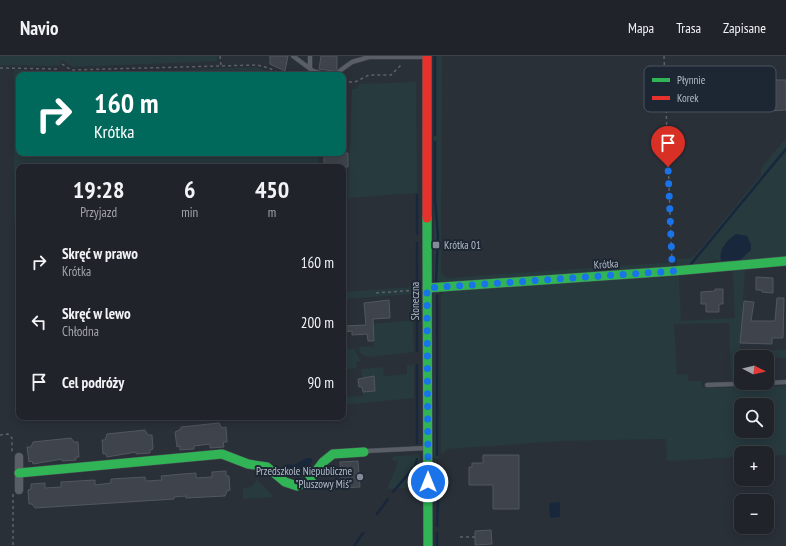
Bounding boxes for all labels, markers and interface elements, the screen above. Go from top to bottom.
text: Navio [20,16,58,40]
text: Mapa [628,19,654,37]
text: Trasa [676,19,701,37]
text: Zapisane [723,19,766,37]
legend [644,66,776,112]
text: Płynnie [677,73,706,87]
text: 160 m [94,84,158,121]
icon: right [28,88,80,140]
text: Korek [677,91,699,105]
text: Krótka [94,120,134,143]
pin [651,126,685,167]
icon: arrive [657,132,679,154]
text: 19:28 [73,174,125,205]
text: 6 [184,174,195,205]
text: 450 [255,174,289,205]
text: Przyjazd [80,204,117,221]
text: min [181,204,198,221]
text: m [268,204,276,221]
place label: Krótka 01 [444,238,481,252]
marker: Krótka 01 [431,240,441,250]
text: Skręć w prawo [62,244,138,263]
icon: right [28,251,50,273]
text: 160 m [301,253,334,272]
street label: Krótka [593,256,619,272]
text: Krótka [62,263,91,280]
street label: Słoneczna [408,282,422,320]
text: Skręć w lewo [62,304,131,323]
icon: left [28,311,50,333]
text: 200 m [301,313,334,332]
text: Chłodna [62,323,99,340]
north arrow [734,350,774,390]
map controls [734,350,774,534]
icon: arrive [28,371,50,393]
text: Cel podróży [62,373,124,392]
text: 90 m [308,373,334,392]
button: search [734,398,774,438]
button: + [734,446,774,486]
position arrow [407,461,449,503]
place label: Przedszkole Niepubliczne "Pluszowy Miś" [256,464,352,491]
marker: Przedszkole Niepubliczne "Pluszowy Miś" [355,472,365,482]
button: − [734,494,774,534]

